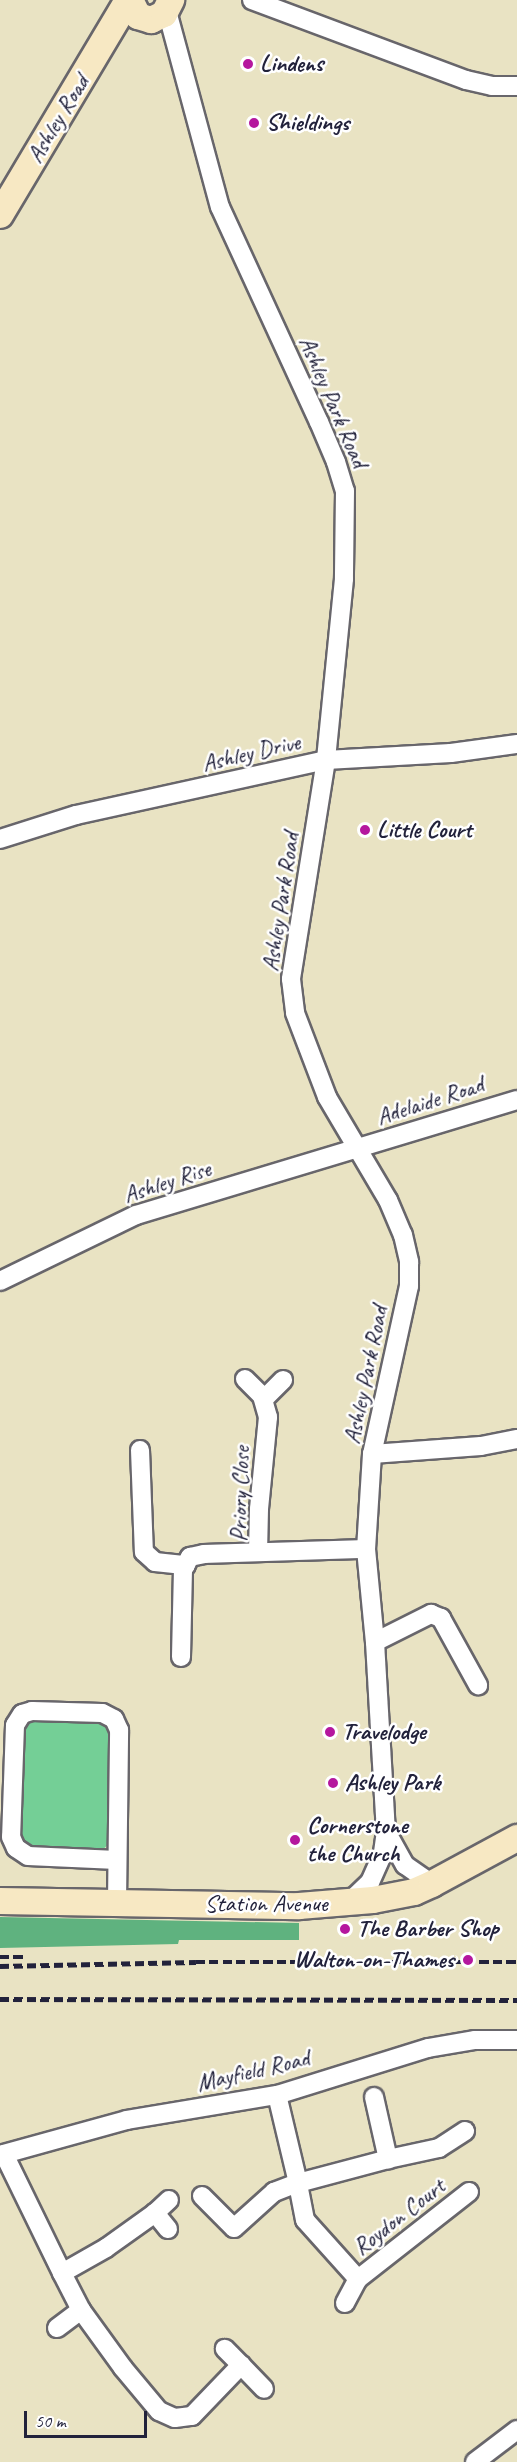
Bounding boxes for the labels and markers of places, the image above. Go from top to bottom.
place label: Lindens [260,50,323,78]
marker: Lindens [241,57,255,71]
place label: Shieldings [266,109,349,137]
marker: Shieldings [247,116,261,130]
place label: Little Court [377,816,472,844]
marker: Little Court [358,823,372,837]
place label: Travelodge [342,1718,426,1746]
marker: Travelodge [323,1725,337,1739]
place label: Ashley Park [345,1769,441,1797]
marker: Ashley Park [326,1776,340,1790]
place label: Cornerstone the Church [307,1812,408,1868]
marker: Cornerstone the Church [288,1833,302,1847]
place label: The Barber Shop [357,1915,500,1943]
marker: The Barber Shop [338,1922,352,1936]
place label: Walton-on-Thames [294,1946,454,1974]
marker: Walton-on-Thames [459,1951,477,1969]

